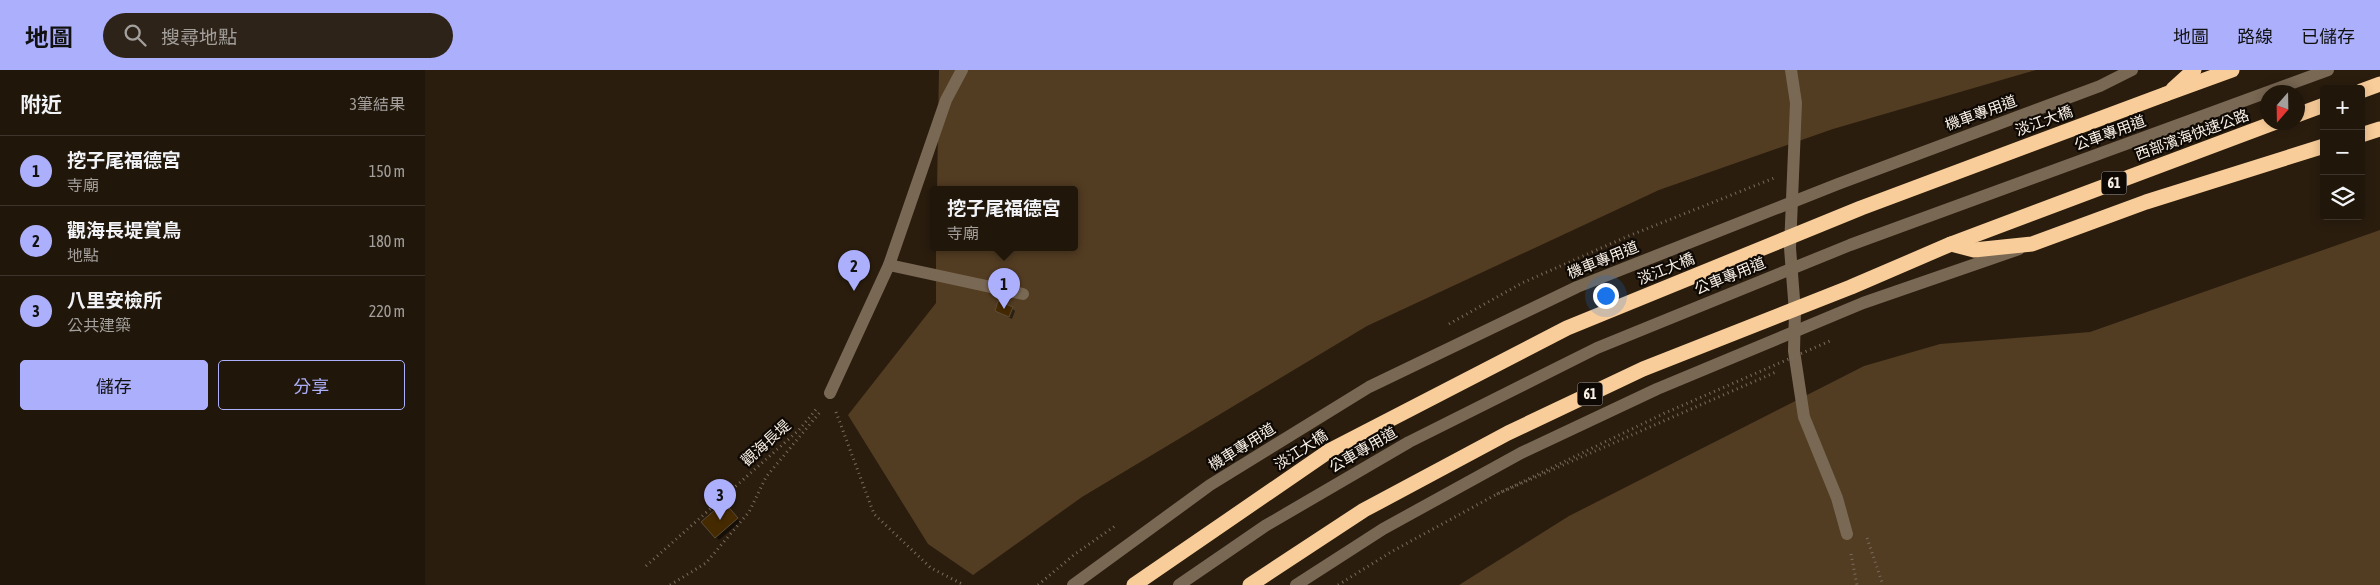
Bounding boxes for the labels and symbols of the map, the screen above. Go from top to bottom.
north arrow [2260,85,2305,130]
street label: 機車專用道 [1943,92,2019,133]
street label: 淡江大橋 [2013,102,2075,139]
street label: 西部濱海快速公路 [2133,106,2251,163]
street label: 公車專用道 [2072,112,2148,153]
road number: 61 [2101,172,2127,195]
street label: 機車專用道 [1565,238,1641,281]
street label: 淡江大橋 [1635,249,1697,288]
pin: 2 [838,250,870,291]
street label: 公車專用道 [1692,254,1768,297]
pin: 1 [988,268,1020,309]
your location [1593,283,1619,309]
road number: 61 [1577,382,1603,406]
street label: 觀海長堤 [738,416,794,469]
street label: 機車專用道 [1205,419,1278,474]
street label: 公車專用道 [1326,423,1399,476]
street label: 淡江大橋 [1271,426,1331,473]
pin: 3 [704,479,736,520]

